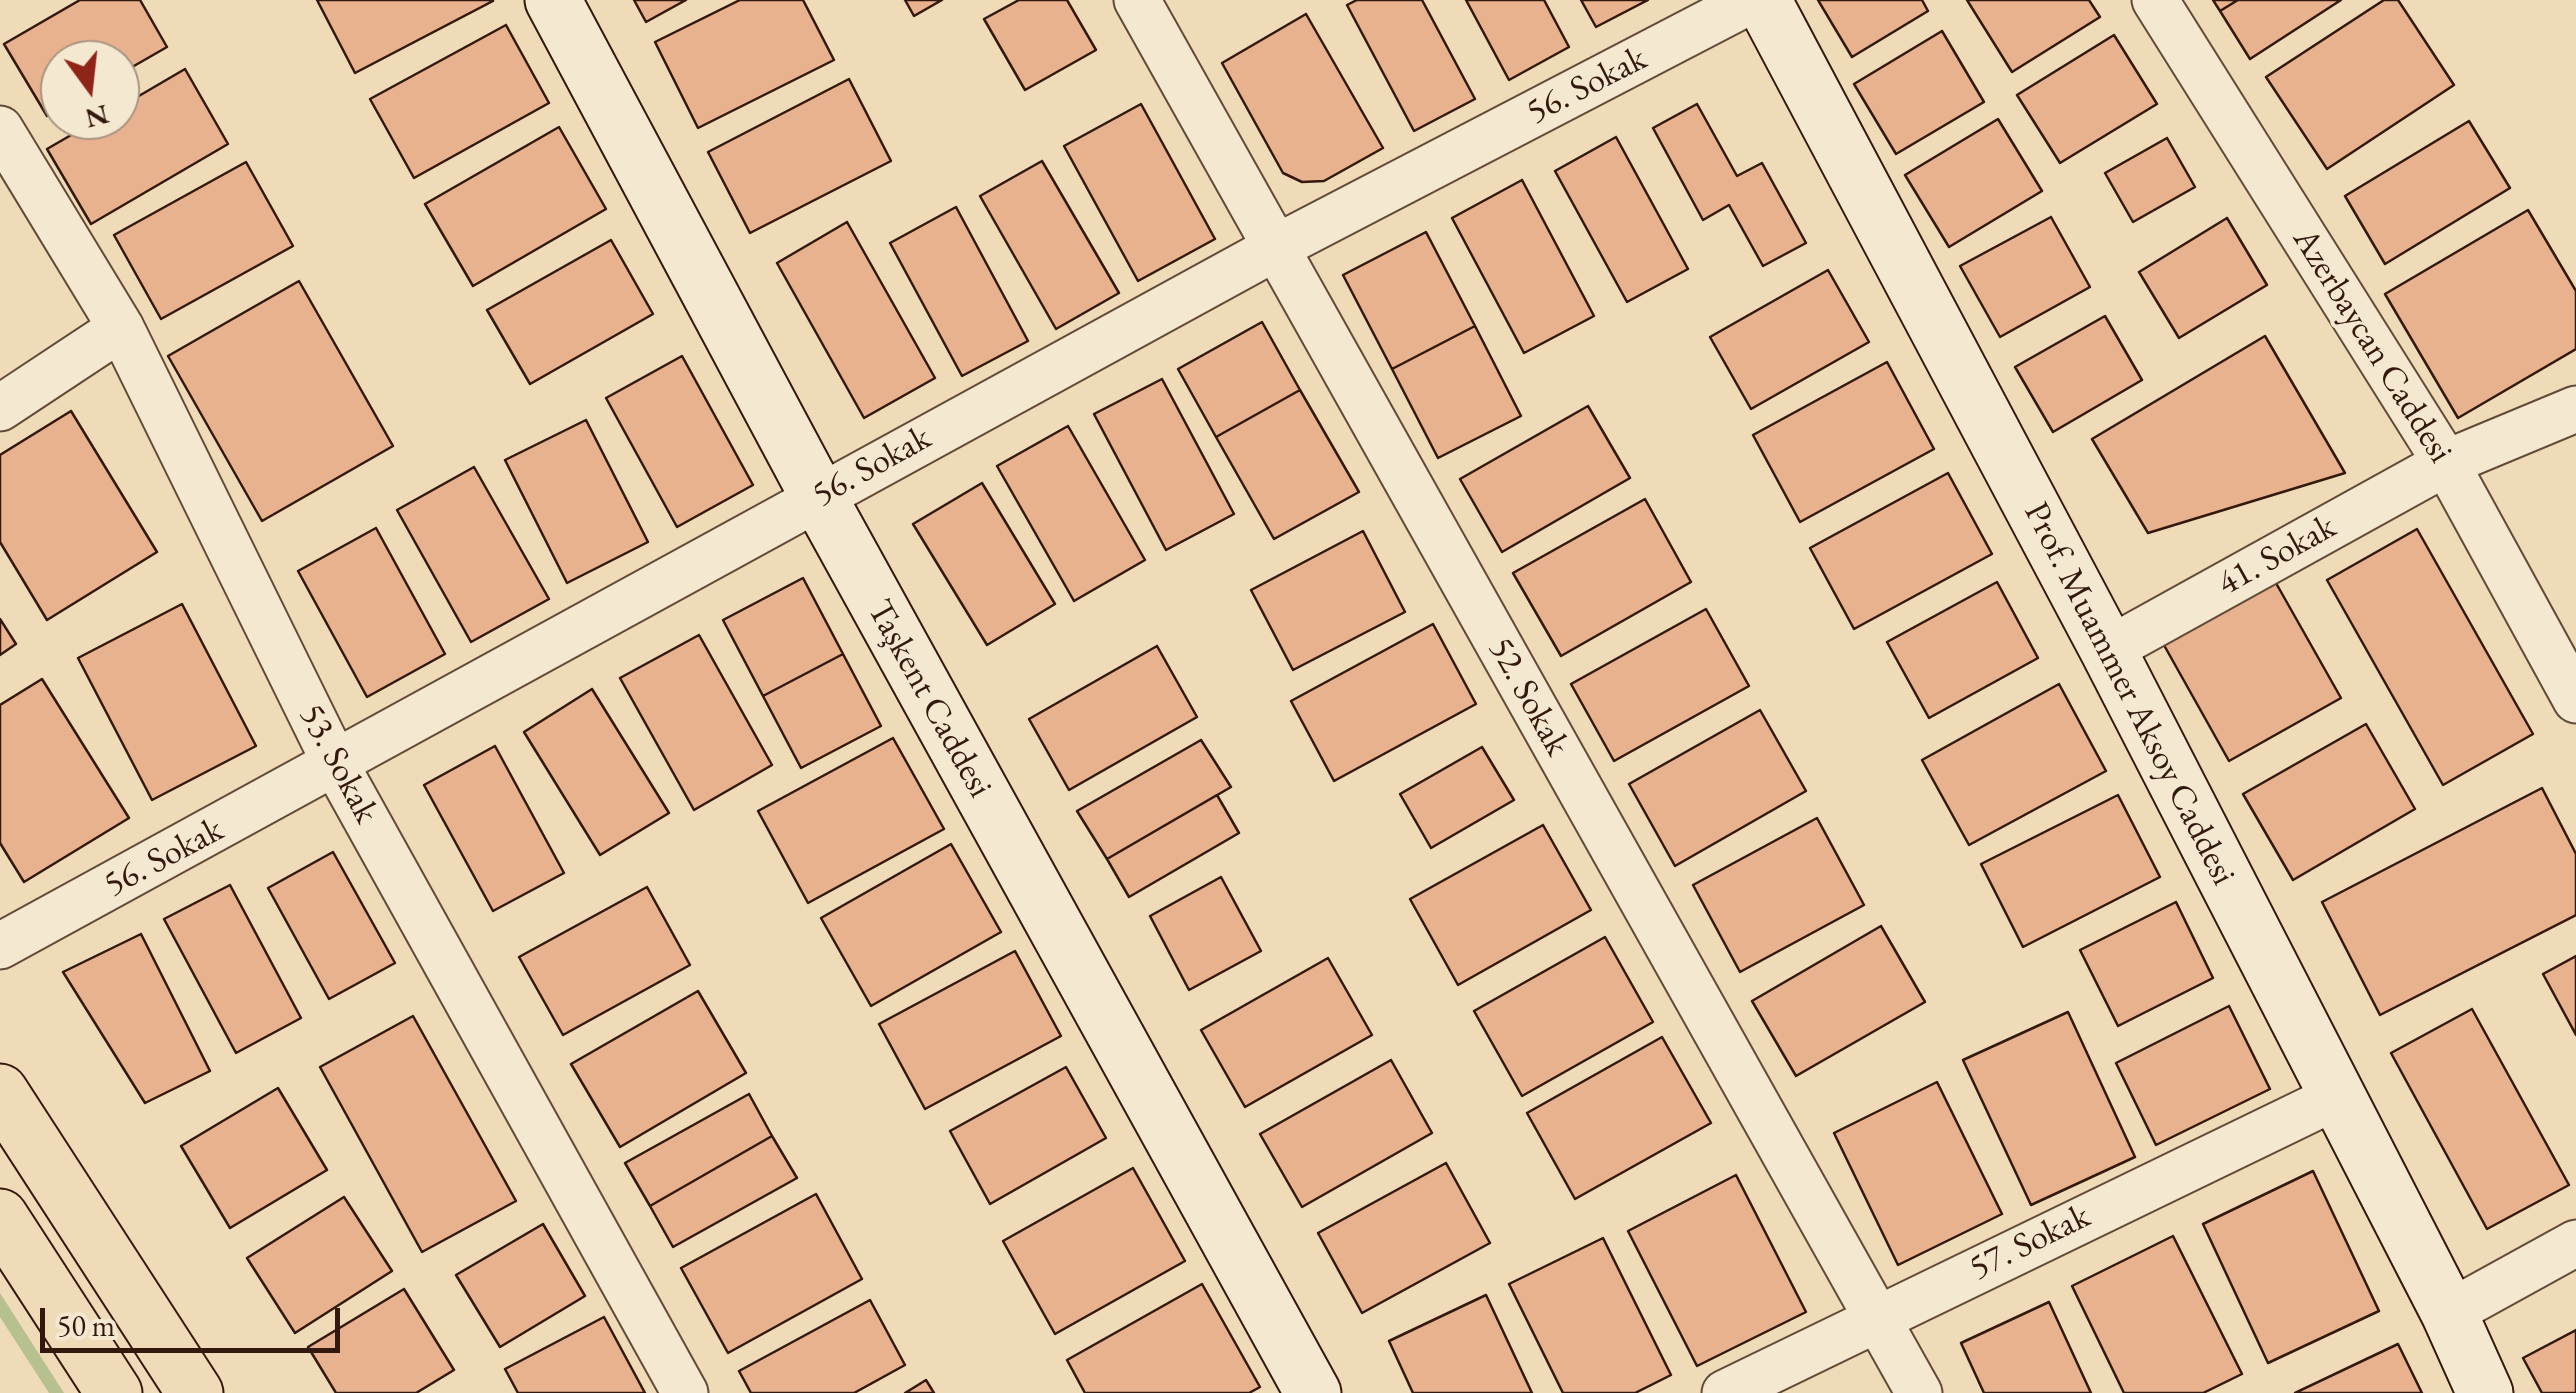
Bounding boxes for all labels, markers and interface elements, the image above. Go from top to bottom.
street label: 56. Sokak [1520,38,1654,134]
north arrow [40,40,140,140]
text: N [82,97,113,137]
street label: Azerbaycan Caddesi [2283,221,2461,471]
street label: 56. Sokak [806,417,938,517]
street label: Prof. Muammer Aksoy Caddesi [2014,496,2244,892]
street label: 41. Sokak [2211,506,2343,606]
street label: Taşkent Caddesi [857,593,1001,805]
street label: 52. Sokak [1478,631,1578,763]
street label: 53. Sokak [289,697,387,831]
street label: 56. Sokak [97,809,231,907]
street label: 57. Sokak [1963,1196,2097,1290]
scale bar [45,1288,345,1350]
text: 50 m [57,1306,115,1345]

